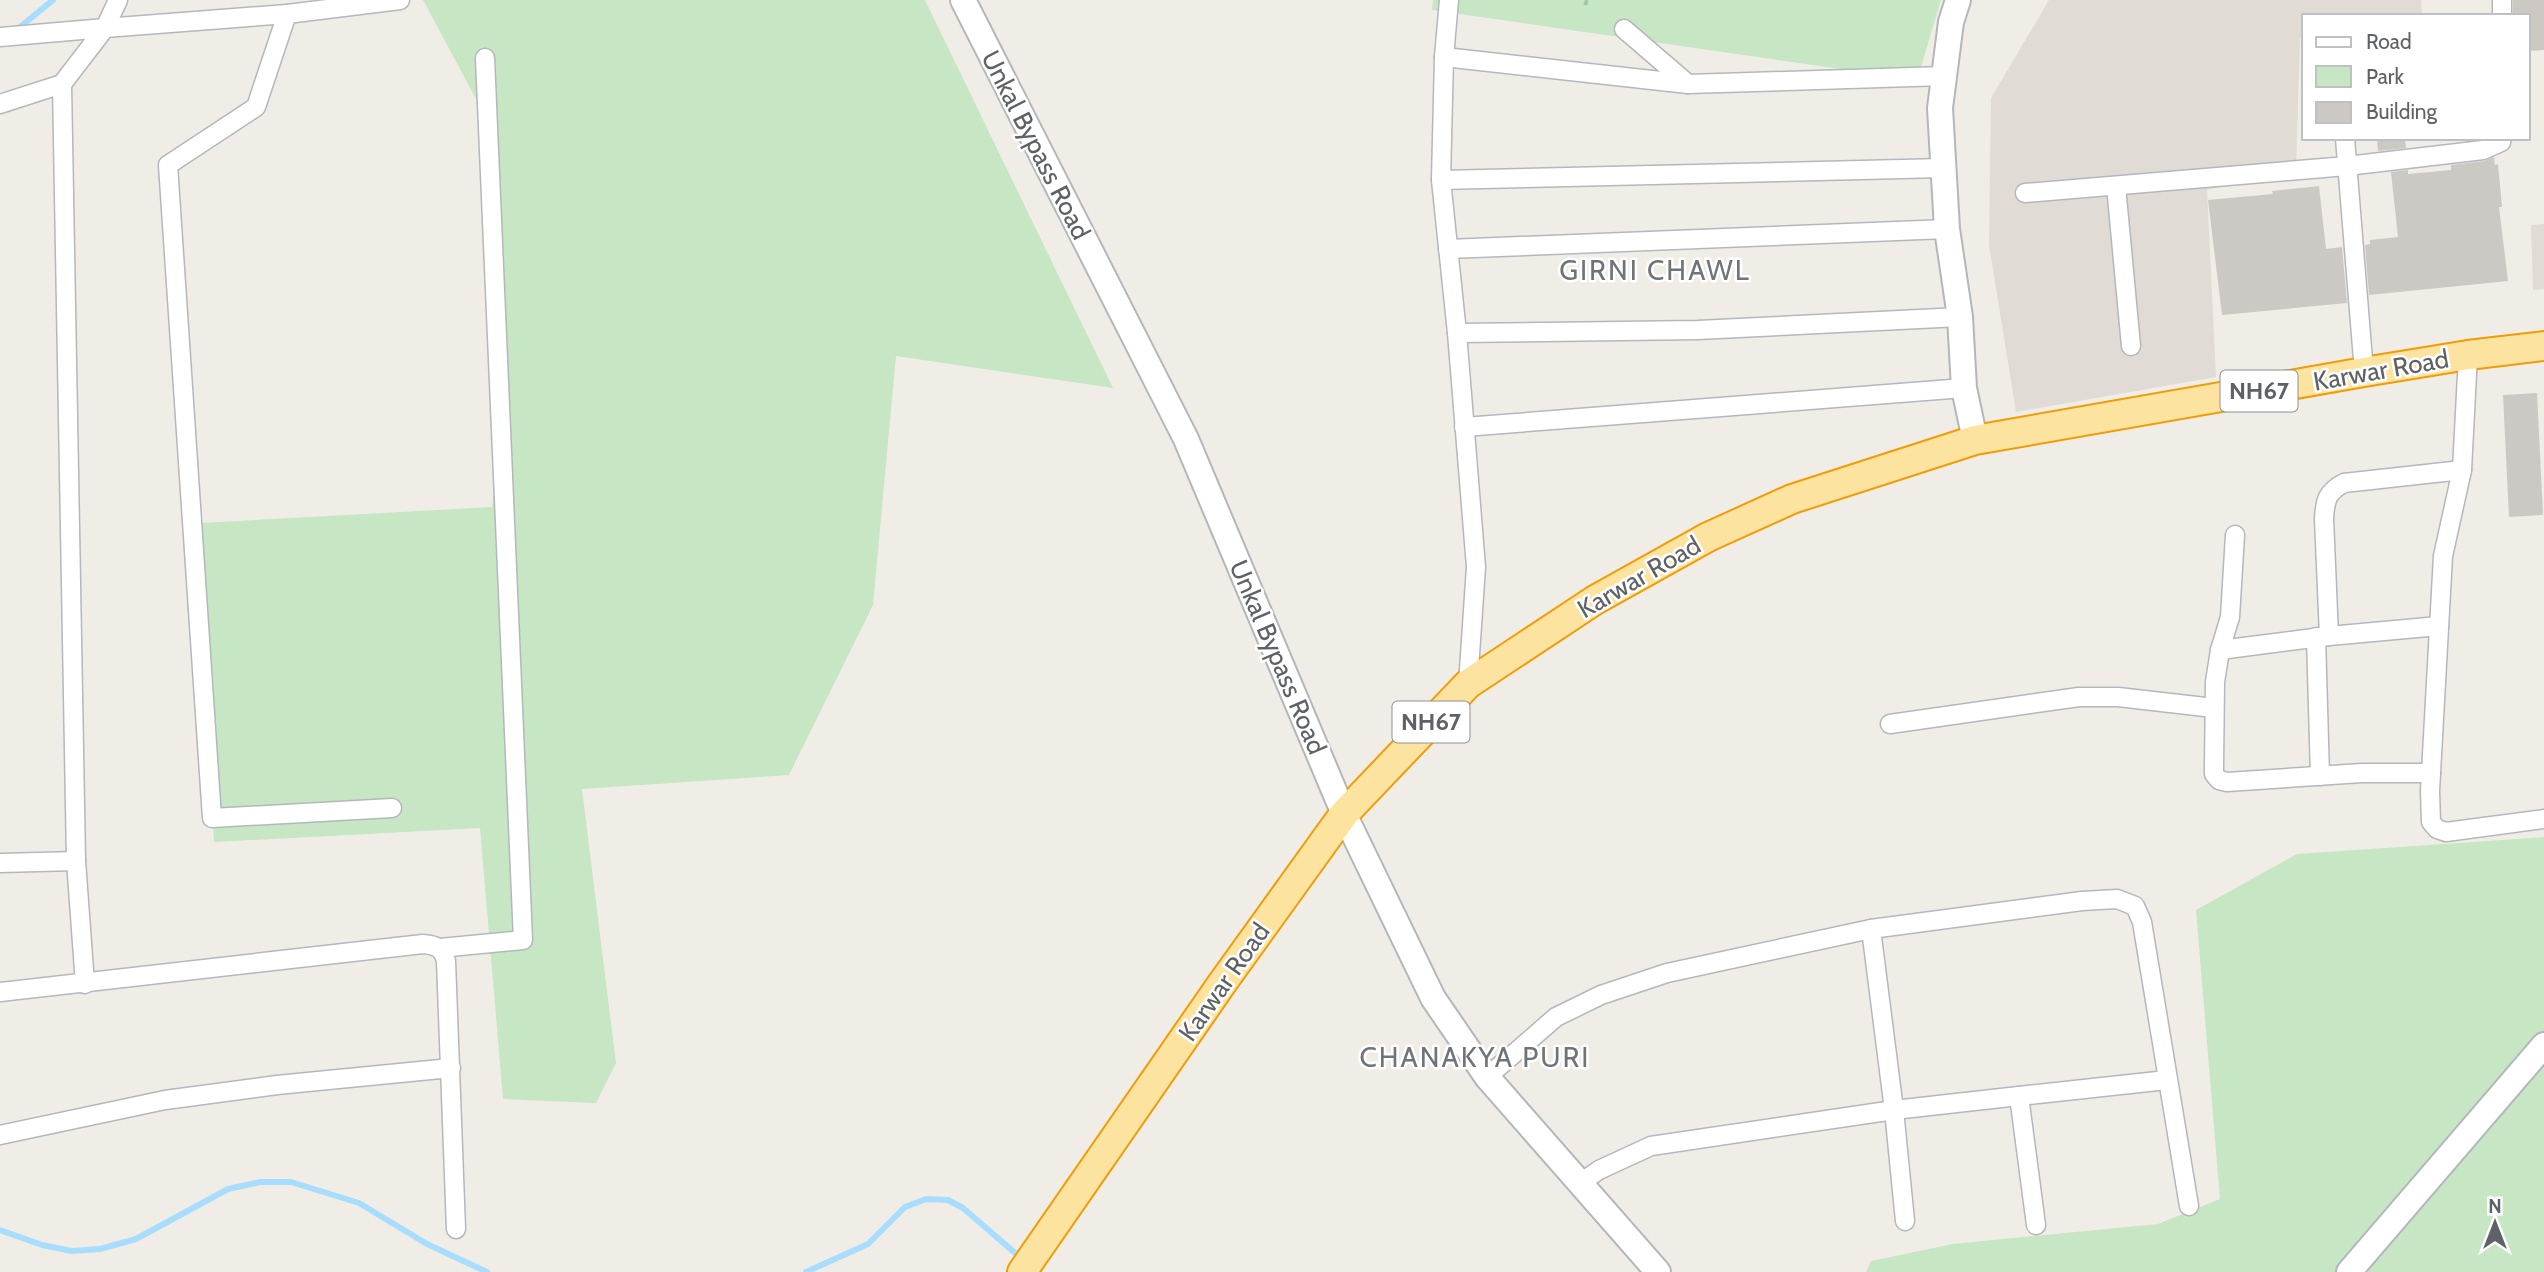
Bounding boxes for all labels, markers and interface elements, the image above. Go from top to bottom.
legend [2302,14,2530,140]
text: Road [2366,29,2412,54]
street label: Unkal Bypass Road [975,45,1097,245]
text: Park [2366,64,2404,89]
text: Building [2366,99,2438,124]
district label: GIRNI CHAWL [1559,253,1751,287]
street label: Karwar Road [2311,342,2451,398]
road number: NH67 [2220,370,2298,412]
street label: Karwar Road [1572,529,1706,625]
street label: Unkal Bypass Road [1223,555,1333,759]
road number: NH67 [1392,702,1470,742]
street label: Karwar Road [1172,917,1276,1047]
district label: CHANAKYA PURI [1359,1040,1591,1074]
north arrow [2460,1188,2530,1258]
text: N [2488,1195,2502,1218]

